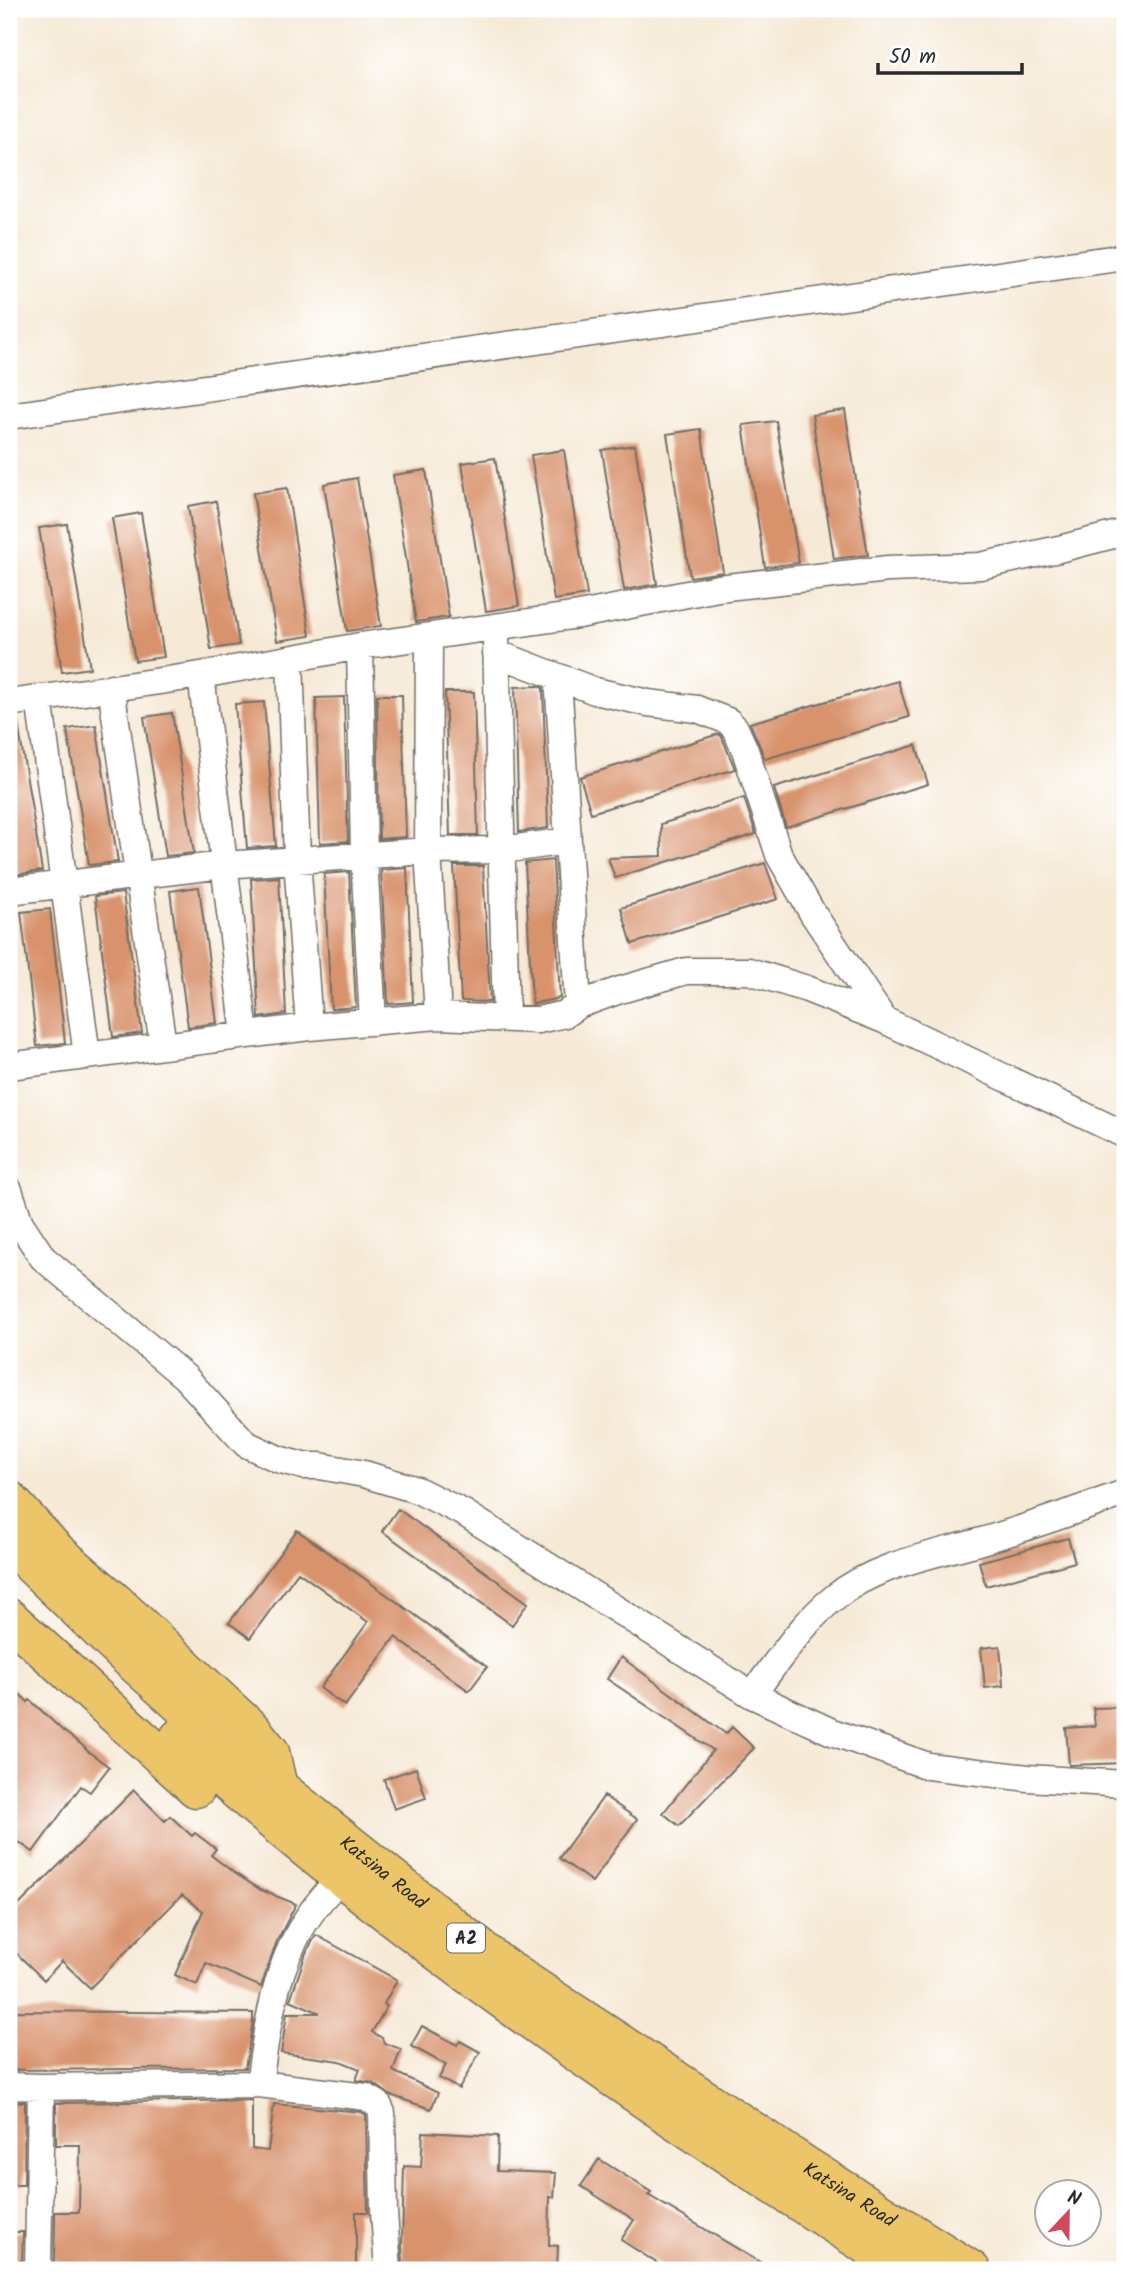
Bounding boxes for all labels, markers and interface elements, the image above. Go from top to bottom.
scale bar [878,32,1022,76]
text: 50 m [889,41,936,74]
street label: Katsina Road [332,1829,433,1918]
road number: A2 [447,1924,485,1952]
street label: Katsina Road [797,2155,902,2236]
north arrow [1032,2178,1102,2248]
text: N [1062,2183,1085,2215]

